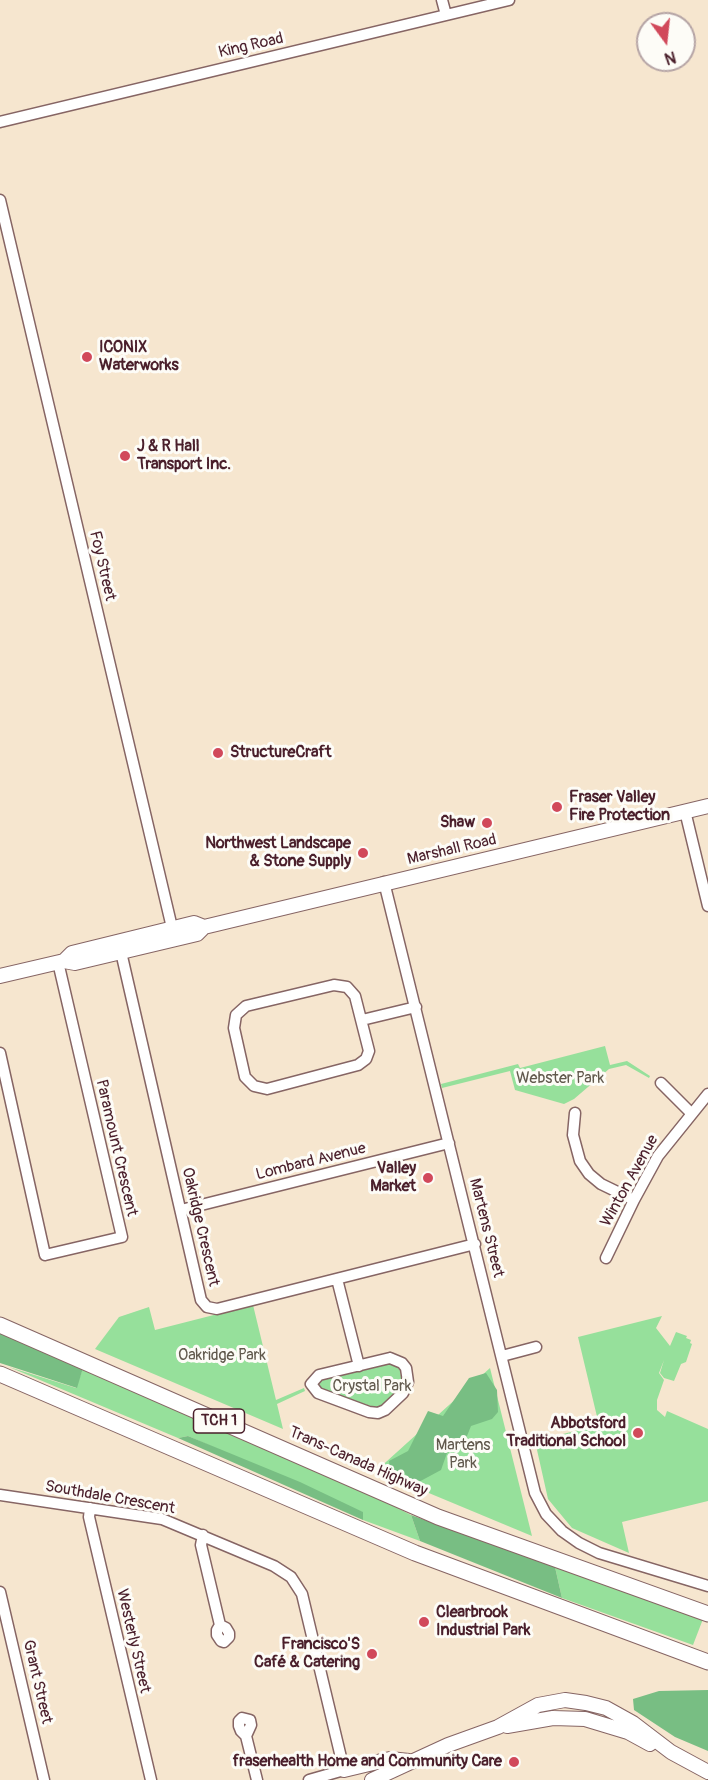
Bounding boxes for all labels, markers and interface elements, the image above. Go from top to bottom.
north arrow [636,12,696,72]
street label: King Road [217,29,285,63]
text: N [662,46,678,69]
place label: ICONIX Waterworks [99,338,179,376]
marker: ICONIX Waterworks [80,350,94,364]
place label: J & R Hall Transport Inc. [137,437,231,475]
marker: J & R Hall Transport Inc. [118,449,132,463]
street label: Foy Street [85,529,119,603]
place label: StructureCraft [230,743,331,763]
marker: StructureCraft [211,746,225,760]
place label: Fraser Valley Fire Protection [569,788,670,826]
marker: Fraser Valley Fire Protection [550,800,564,814]
place label: Shaw [440,813,475,833]
marker: Shaw [480,816,494,830]
street label: Marshall Road [406,830,498,870]
place label: Northwest Landscape & Stone Supply [205,834,351,872]
marker: Northwest Landscape & Stone Supply [356,846,370,860]
park label: Webster Park [516,1069,604,1089]
street label: Paramount Crescent [91,1078,141,1218]
street label: Winton Avenue [597,1132,663,1230]
street label: Lombard Avenue [254,1139,368,1185]
place label: Valley Market [370,1159,416,1197]
street label: Oakridge Crescent [177,1166,223,1288]
marker: Valley Market [421,1171,435,1185]
street label: Martens Street [464,1176,508,1280]
park label: Oakridge Park [178,1346,266,1366]
park label: Crystal Park [333,1377,411,1397]
road number: TCH 1 [194,1409,244,1433]
place label: Abbotsford Traditional School [506,1414,626,1452]
street label: Trans-Canada Highway [286,1423,430,1501]
marker: Abbotsford Traditional School [631,1426,645,1440]
park label: Martens Park [436,1436,490,1474]
street label: Southdale Crescent [43,1477,177,1519]
street label: Westerly Street [112,1587,154,1695]
place label: Clearbrook Industrial Park [436,1603,530,1641]
marker: Clearbrook Industrial Park [417,1615,431,1629]
place label: Francisco'S Café & Catering [254,1635,360,1673]
street label: Grant Street [18,1638,56,1726]
marker: Francisco'S Café & Catering [365,1647,379,1661]
place label: fraserhealth Home and Community Care [233,1752,502,1772]
marker: fraserhealth Home and Community Care [507,1755,521,1769]

